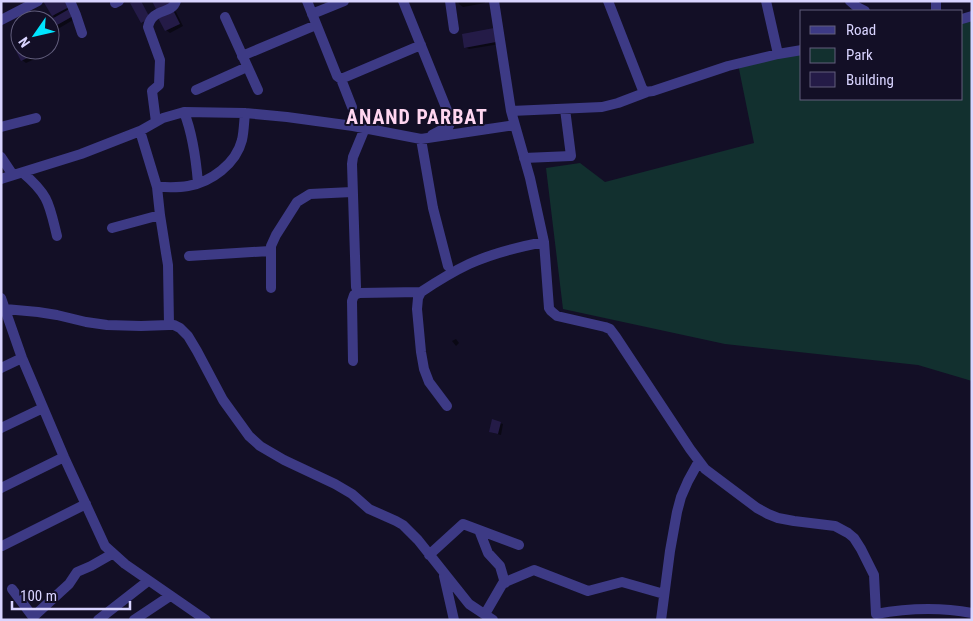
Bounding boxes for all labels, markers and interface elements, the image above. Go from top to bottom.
north arrow [10,10,60,60]
legend [800,10,963,100]
text: Road [846,21,876,39]
text: N [15,34,33,50]
text: Park [846,46,873,64]
text: Building [846,71,894,89]
district label: ANAND PARBAT [346,105,488,129]
scale bar [12,578,130,610]
text: 100 m [20,587,57,605]

